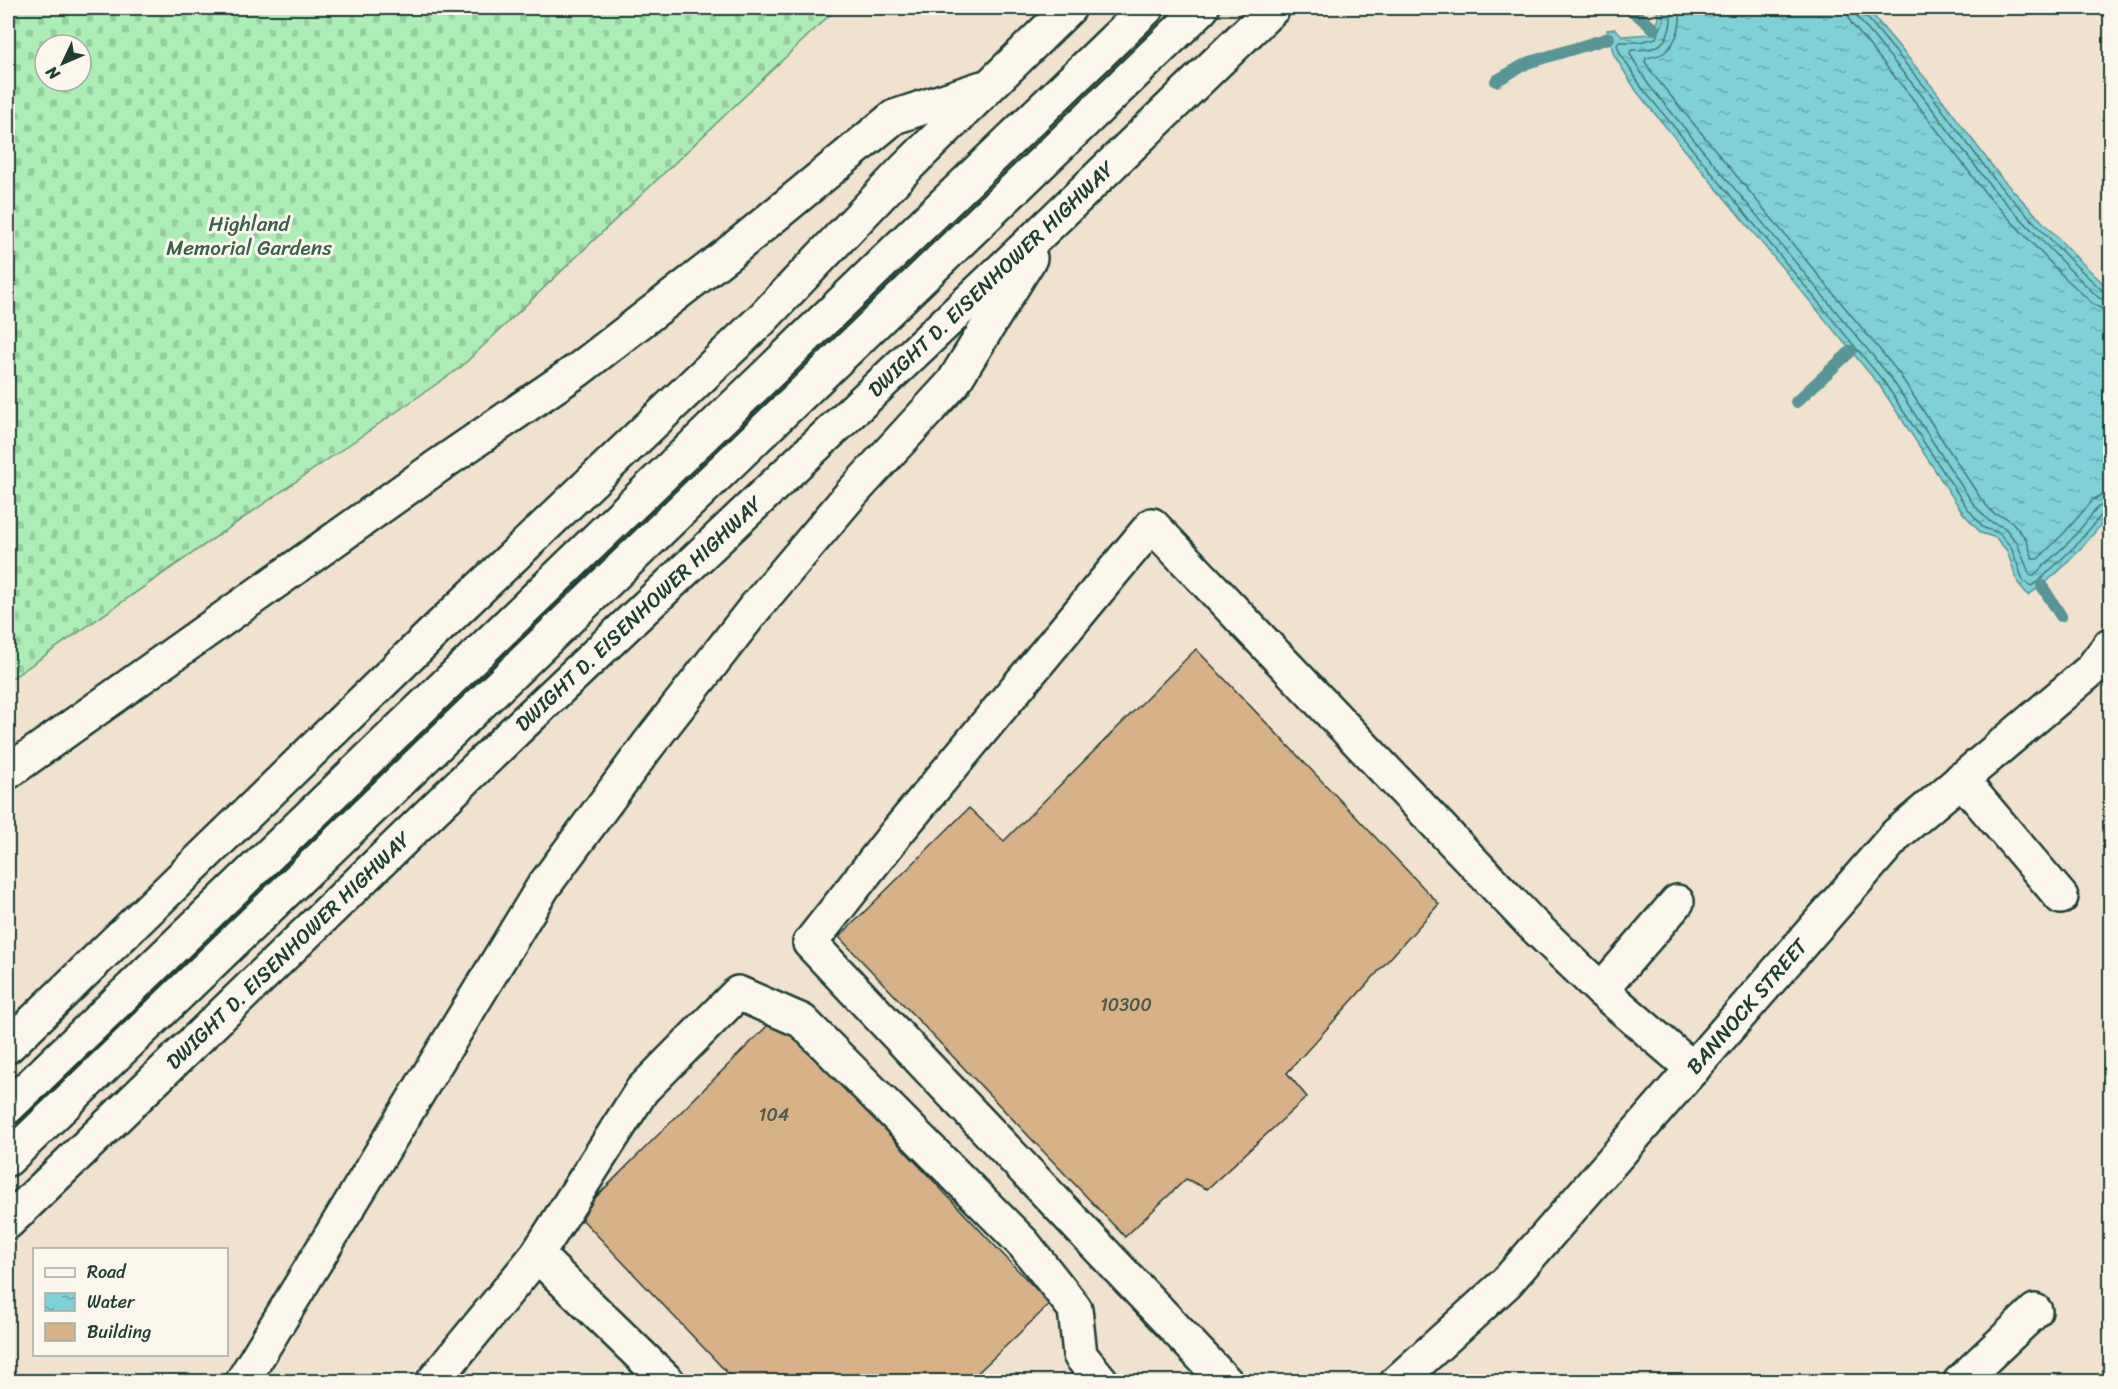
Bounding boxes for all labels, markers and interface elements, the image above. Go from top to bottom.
north arrow [33,33,93,93]
text: N [38,58,68,88]
street label: DWIGHT D. EISENHOWER HIGHWAY [858,151,1125,407]
park label: Highland Memorial Gardens [166,205,332,267]
street label: DWIGHT D. EISENHOWER HIGHWAY [506,486,772,741]
street label: DWIGHT D. EISENHOWER HIGHWAY [156,821,421,1079]
street label: BANNOCK STREET [1676,928,1818,1083]
house number: 10300 [1100,989,1152,1021]
house number: 104 [759,1099,789,1131]
legend [33,1248,228,1356]
text: Road [87,1256,127,1288]
text: Water [87,1286,136,1318]
text: Building [87,1316,151,1348]

